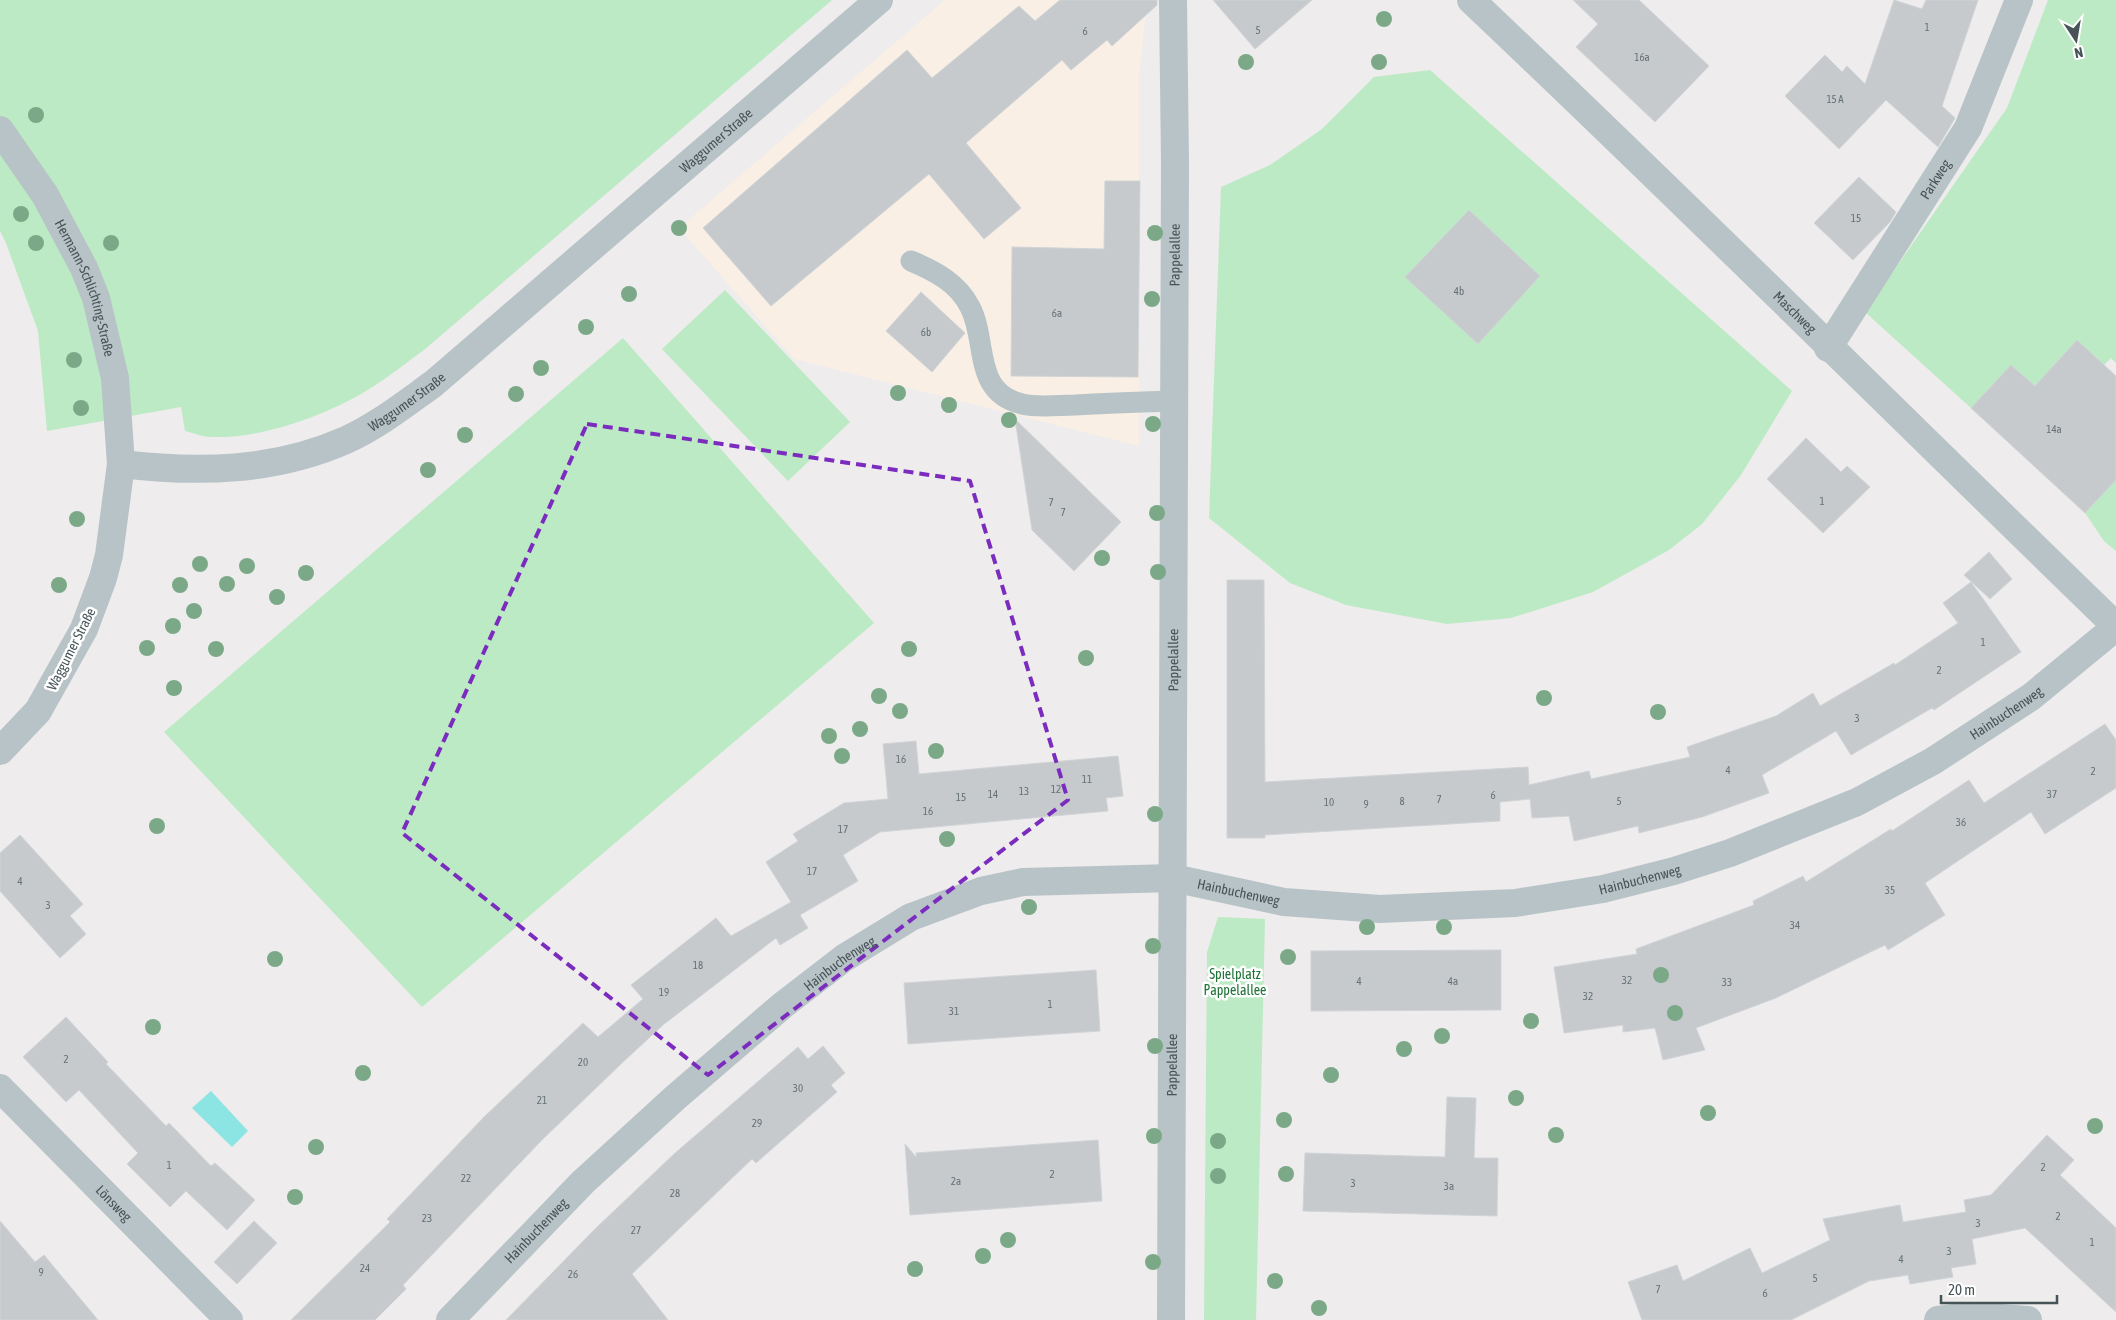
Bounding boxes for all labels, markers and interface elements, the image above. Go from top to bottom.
north arrow [2051,15,2101,65]
house number: 1 [1924,21,1930,33]
house number: 5 [1255,24,1261,36]
house number: 6 [1082,25,1088,37]
text: N [2073,44,2084,61]
house number: 16a [1634,51,1650,63]
house number: 15 A [1826,93,1844,105]
street label: Waggumer Straße [676,105,755,176]
street label: Parkweg [1917,156,1954,202]
house number: 15 [1851,212,1861,224]
street label: Hermann-Schlichting-Straße [52,217,118,358]
street label: Pappelallee [1167,224,1183,287]
house number: 4b [1454,285,1464,297]
street label: Maschweg [1770,288,1820,337]
house number: 6a [1052,307,1062,319]
house number: 6b [921,326,931,338]
street label: Waggumer Straße [365,369,449,435]
house number: 14a [2046,423,2062,435]
house number: 1 [1819,495,1825,507]
house number: 7 [1048,496,1054,508]
house number: 7 [1060,506,1066,518]
street label: Waggumer Straße [43,605,99,693]
street label: Pappelallee [1165,629,1181,692]
house number: 1 [1980,636,1986,648]
house number: 2 [1936,664,1942,676]
street label: Hainbuchenweg [1967,683,2046,743]
house number: 3 [1854,712,1860,724]
house number: 16 [896,753,906,765]
house number: 4 [1725,764,1731,776]
house number: 2 [2090,765,2096,777]
house number: 11 [1082,773,1092,785]
house number: 12 [1051,783,1061,795]
house number: 13 [1019,785,1029,797]
house number: 14 [988,788,998,800]
house number: 37 [2047,788,2057,800]
house number: 6 [1490,789,1496,801]
house number: 15 [956,791,966,803]
house number: 7 [1436,793,1442,805]
house number: 8 [1399,795,1405,807]
house number: 5 [1616,795,1622,807]
house number: 10 [1324,796,1334,808]
house number: 9 [1363,798,1369,810]
house number: 16 [923,805,933,817]
house number: 36 [1956,816,1966,828]
house number: 17 [838,823,848,835]
street label: Hainbuchenweg [1597,861,1683,898]
house number: 17 [807,865,817,877]
house number: 4 [17,875,23,887]
street label: Hainbuchenweg [1196,875,1281,909]
house number: 35 [1885,884,1895,896]
house number: 3 [45,899,51,911]
house number: 34 [1790,919,1800,931]
street label: Hainbuchenweg [801,933,878,994]
house number: 18 [693,959,703,971]
park label: Spielplatz Pappelallee [1204,966,1266,998]
house number: 32 [1622,974,1632,986]
house number: 4 [1356,975,1362,987]
house number: 4a [1448,975,1458,987]
house number: 33 [1722,976,1732,988]
house number: 19 [659,986,669,998]
house number: 32 [1583,990,1593,1002]
house number: 1 [1047,998,1053,1010]
house number: 31 [949,1005,959,1017]
street label: Pappelallee [1164,1034,1180,1096]
house number: 2 [63,1053,69,1065]
house number: 20 [578,1056,588,1068]
house number: 30 [793,1082,803,1094]
house number: 21 [537,1094,547,1106]
house number: 29 [752,1117,762,1129]
house number: 1 [166,1159,172,1171]
house number: 2 [2040,1161,2046,1173]
house number: 2 [1049,1168,1055,1180]
house number: 22 [461,1172,471,1184]
house number: 2a [951,1175,961,1187]
house number: 3 [1350,1177,1356,1189]
house number: 3a [1444,1180,1454,1192]
street label: Lönsweg [93,1182,135,1225]
house number: 28 [670,1187,680,1199]
street label: Hainbuchenweg [501,1195,571,1266]
house number: 2 [2055,1210,2061,1222]
house number: 23 [422,1212,432,1224]
house number: 3 [1975,1217,1981,1229]
house number: 27 [631,1224,641,1236]
house number: 1 [2089,1236,2095,1248]
house number: 3 [1946,1245,1952,1257]
house number: 4 [1898,1253,1904,1265]
house number: 24 [360,1262,370,1274]
house number: 9 [38,1266,44,1278]
house number: 26 [568,1268,578,1280]
house number: 5 [1812,1272,1818,1284]
scale bar [1941,1272,2057,1304]
text: 20 m [1948,1281,1975,1298]
house number: 7 [1655,1283,1661,1295]
house number: 6 [1762,1287,1768,1299]

